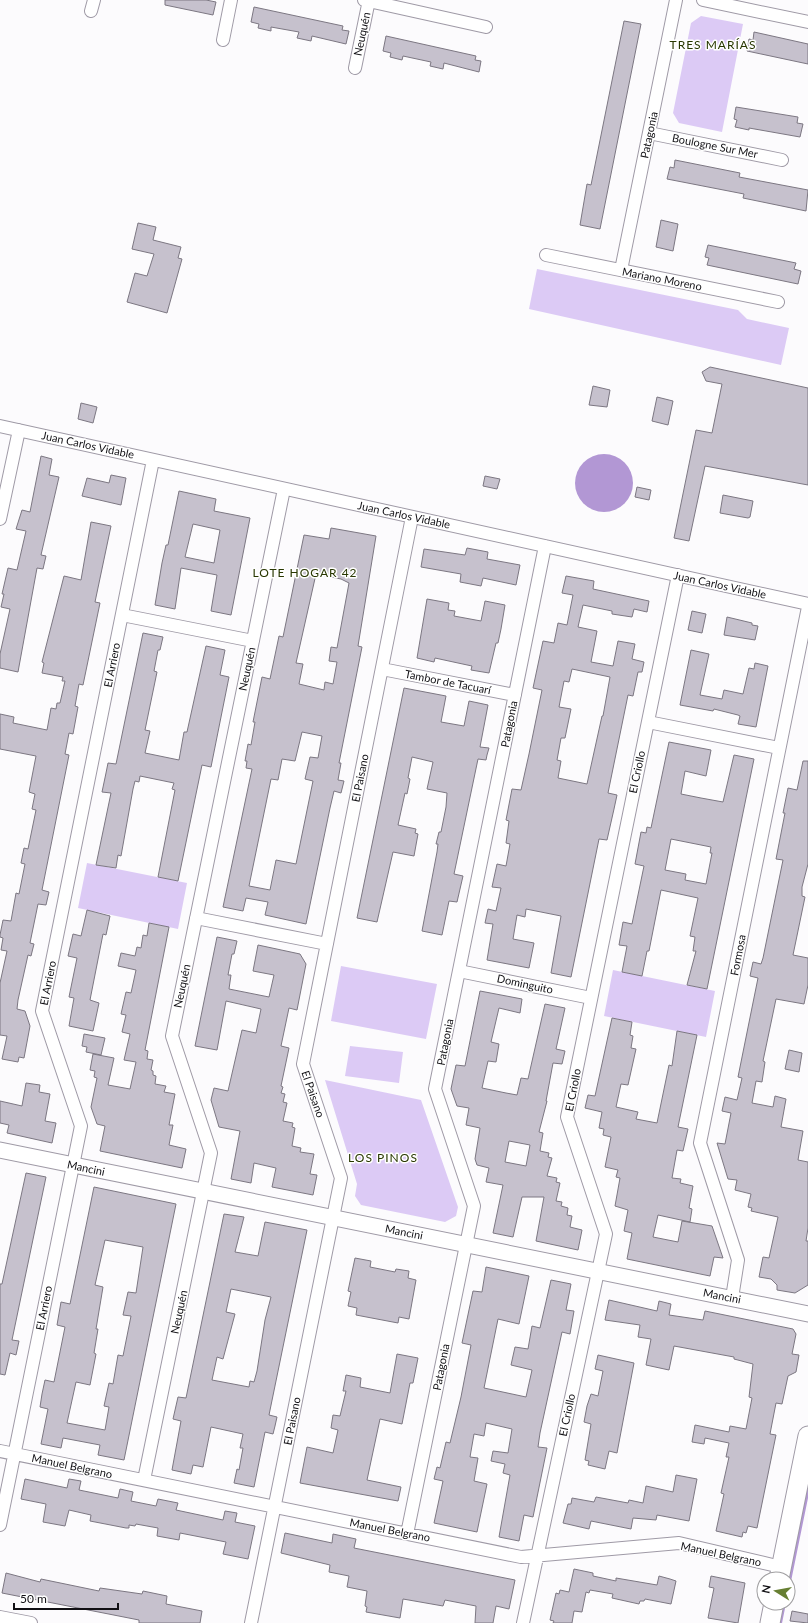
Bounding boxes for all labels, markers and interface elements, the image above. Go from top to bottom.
street label: Neuquén [351,11,372,57]
district label: TRES MARÍAS [670,37,756,52]
street label: Patagonia [637,110,660,159]
street label: Boulogne Sur Mer [671,131,759,160]
street label: Mariano Moreno [621,264,703,293]
street label: Juan Carlos Vidable [41,428,136,461]
street label: Juan Carlos Vidable [357,498,452,531]
district label: LOTE HOGAR 42 [252,565,358,580]
street label: Juan Carlos Vidable [673,568,768,601]
street label: El Arriero [101,641,122,688]
street label: Neuquén [236,646,257,692]
street label: Tambor de Tacuarí [404,667,493,696]
street label: Patagonia [498,699,519,748]
street label: El Criollo [626,749,647,794]
street label: El Paisano [348,753,371,803]
street label: Formosa [727,933,748,977]
street label: El Arriero [37,959,58,1006]
street label: Neuquén [171,963,192,1009]
street label: Dominguito [496,971,554,996]
street label: Patagonia [434,1017,455,1066]
street label: El Criollo [562,1067,583,1112]
street label: El Paisano [299,1069,328,1119]
district label: LOS PINOS [348,1150,418,1165]
street label: Mancini [66,1157,107,1178]
street label: Mancini [384,1221,424,1242]
street label: El Arriero [33,1284,54,1331]
street label: Mancini [702,1285,742,1306]
street label: Neuquén [168,1289,189,1335]
street label: Patagonia [430,1342,451,1391]
street label: El Criollo [556,1392,577,1437]
street label: El Paisano [280,1396,303,1446]
street label: Manuel Belgrano [31,1451,114,1480]
street label: Manuel Belgrano [349,1515,432,1544]
street label: Manuel Belgrano [680,1539,763,1568]
north arrow [756,1571,796,1611]
text: N [759,1584,773,1594]
scale bar [14,1585,118,1611]
text: 50 m [20,1591,47,1606]

